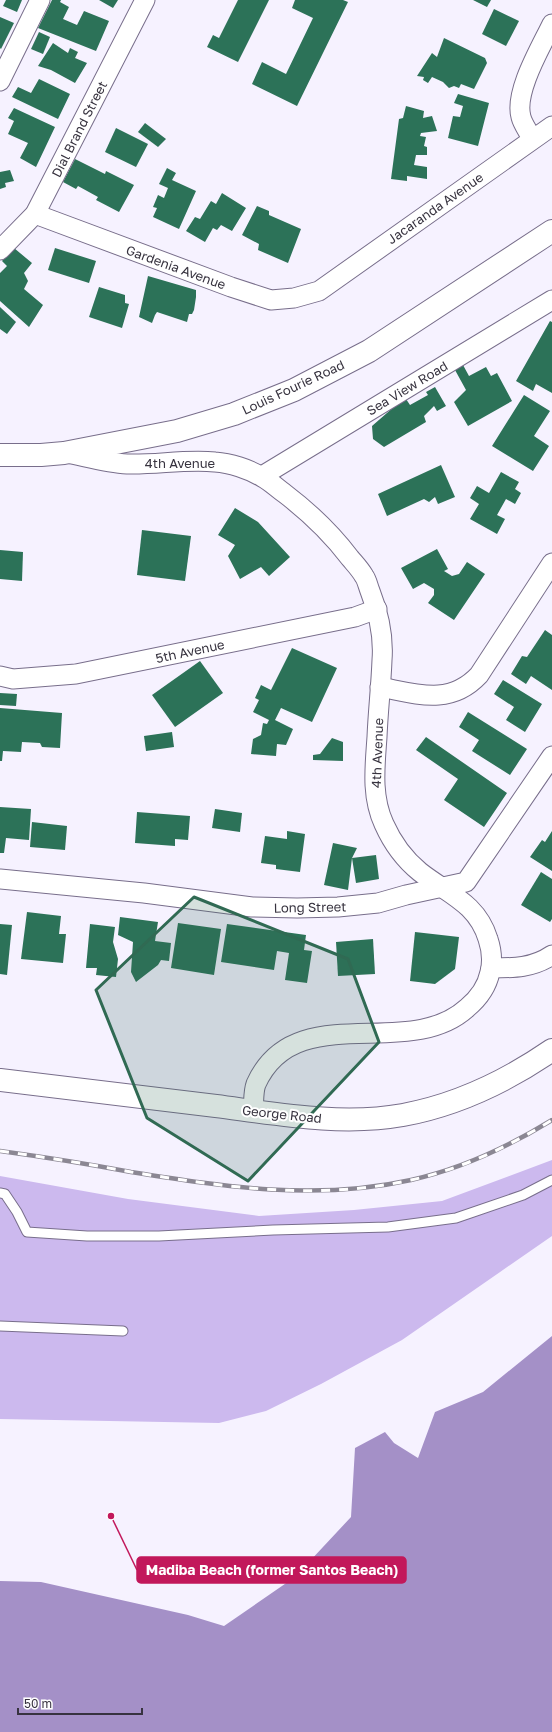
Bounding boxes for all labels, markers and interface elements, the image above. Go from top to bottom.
street label: Dial Brand Street [48,78,110,180]
street label: Jacaranda Avenue [384,169,486,247]
street label: Gardenia Avenue [124,242,228,292]
street label: Louis Fourie Road [239,356,347,418]
street label: Sea View Road [364,358,450,418]
street label: 4th Avenue [145,455,215,471]
street label: 5th Avenue [154,636,226,666]
street label: 4th Avenue [368,718,386,788]
street label: Long Street [273,898,347,916]
street label: George Road [241,1102,323,1126]
callout: Madiba Beach (former Santos Beach) [137,1557,406,1583]
text: Madiba Beach (former Santos Beach) [146,1561,398,1578]
scale bar [18,1690,142,1716]
text: 50 m [24,1696,52,1711]

